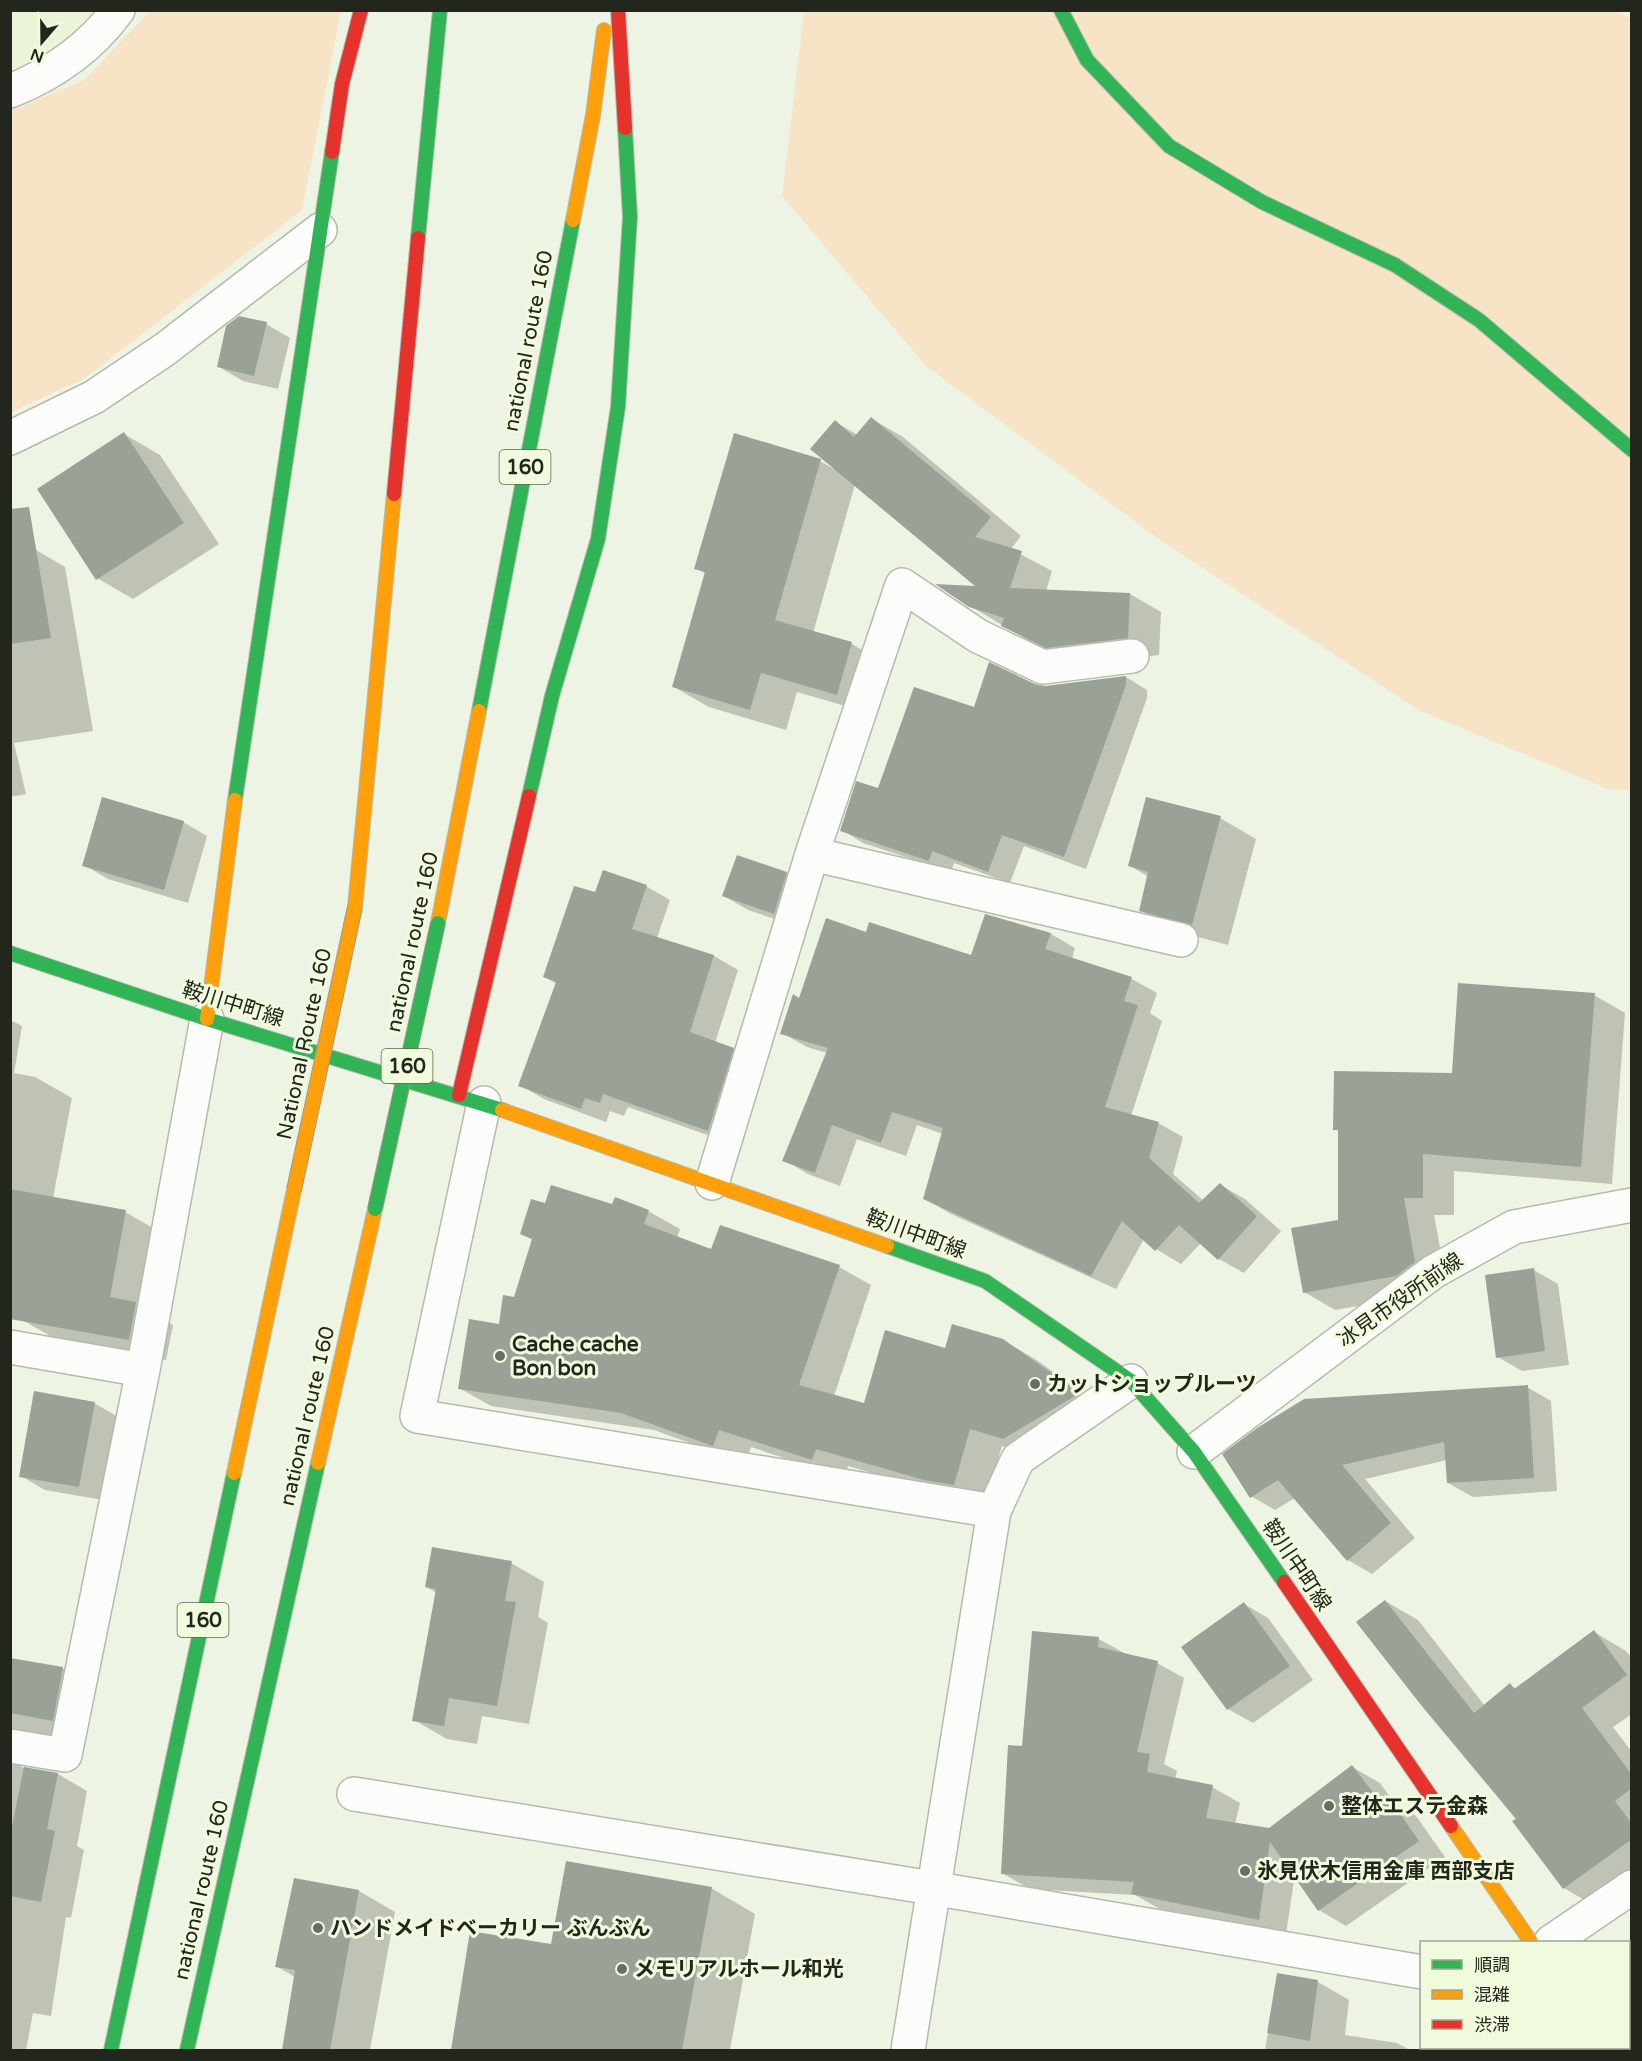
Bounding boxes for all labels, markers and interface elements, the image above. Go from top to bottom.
north arrow [12,12,72,72]
text: N [28,44,47,67]
street label: national route 160 [499,249,558,434]
road number: 160 [500,450,550,484]
street label: national route 160 [381,850,444,1035]
street label: National Route 160 [272,946,337,1142]
street label: 鞍川中町線 [179,977,287,1032]
road number: 160 [382,1049,432,1083]
street label: 鞍川中町線 [862,1205,969,1264]
street label: 冰見市役所前線 [1333,1248,1468,1353]
street label: national route 160 [275,1324,340,1508]
place label: Cache cache Bon bon [512,1332,639,1381]
marker: Cache cache Bon bon [493,1349,507,1363]
place label: カットショップルーツ [1047,1372,1257,1397]
marker: カットショップルーツ [1028,1377,1042,1391]
street label: 鞍川中町線 [1257,1515,1336,1616]
road number: 160 [178,1603,228,1637]
place label: 整体エステ金森 [1341,1794,1488,1819]
street label: national route 160 [169,1798,234,1982]
marker: 整体エステ金森 [1322,1799,1336,1813]
place label: 氷見伏木信用金庫 西部支店 [1257,1859,1514,1884]
marker: 氷見伏木信用金庫 西部支店 [1238,1864,1252,1878]
place label: ハンドメイドベーカリー ぶんぶん [330,1916,650,1941]
marker: ハンドメイドベーカリー ぶんぶん [311,1921,325,1935]
legend [1420,1941,1630,2049]
text: 順調 [1474,1954,1510,1976]
place label: メモリアルホール和光 [634,1957,844,1982]
marker: メモリアルホール和光 [615,1962,629,1976]
text: 混雑 [1474,1984,1510,2006]
text: 渋滞 [1474,2014,1510,2036]

